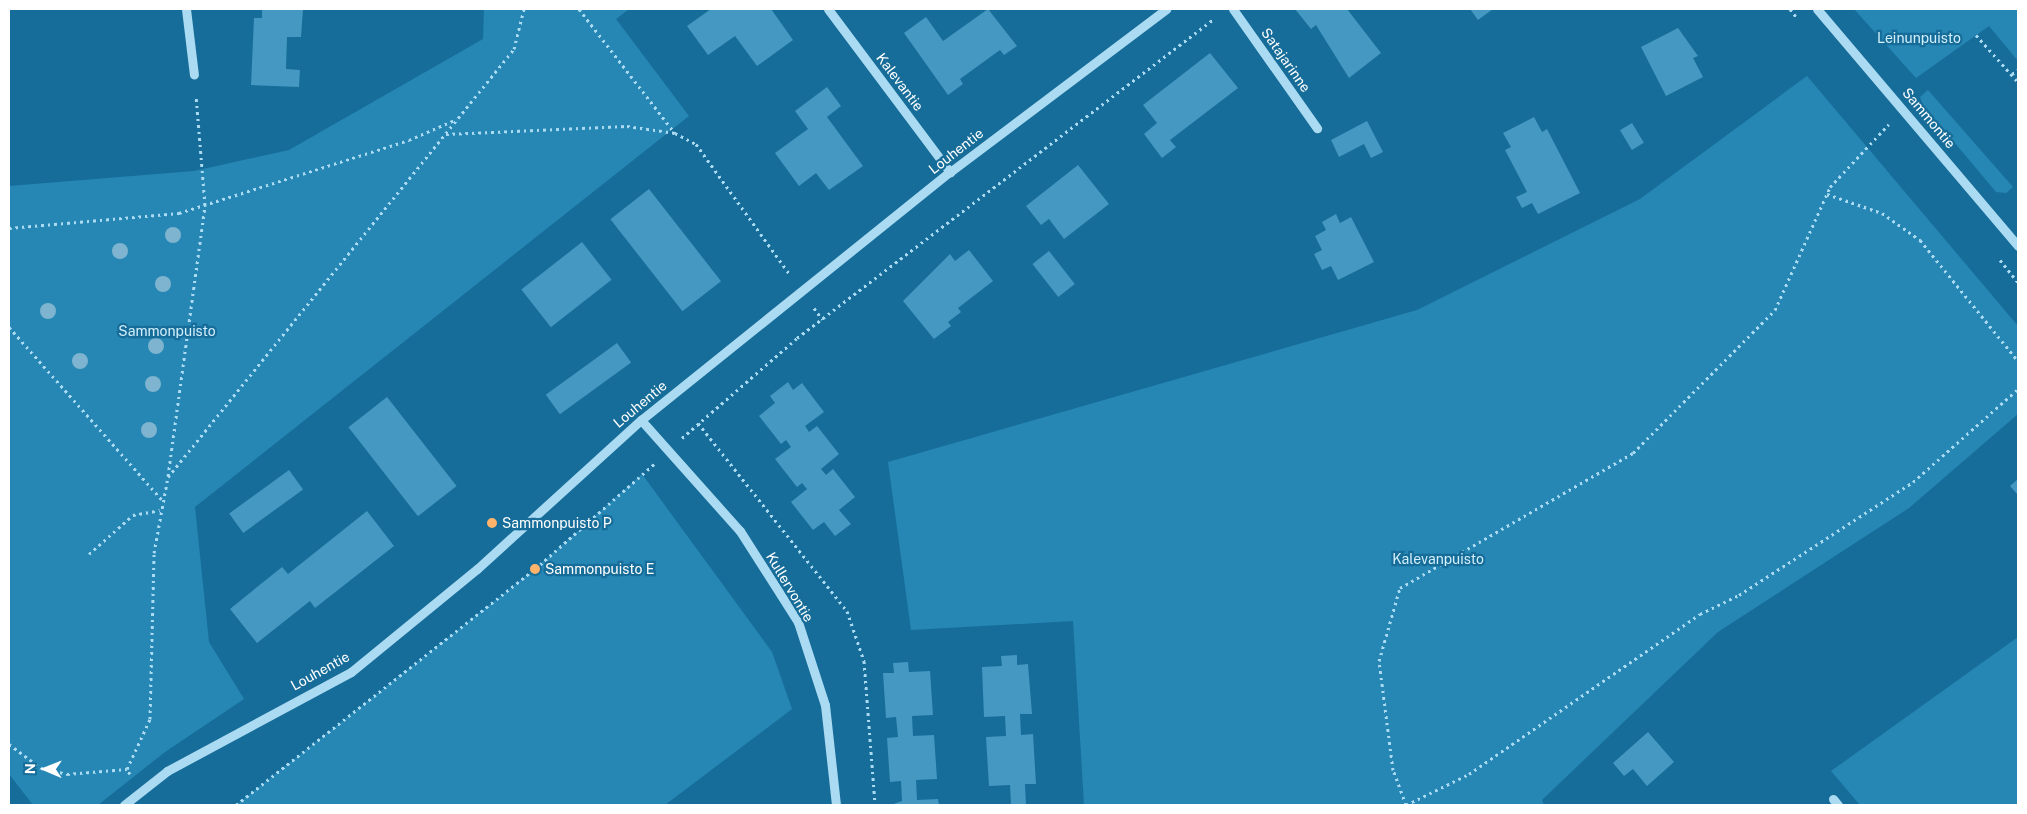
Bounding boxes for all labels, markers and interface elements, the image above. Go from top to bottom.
street label: Satajarinne [1258,25,1314,95]
park label: Leinunpuisto [1877,30,1961,46]
street label: Kalevantie [873,50,927,114]
street label: Sammontie [1899,84,1959,152]
street label: Louhentie [925,125,987,177]
park label: Sammonpuisto [118,323,216,339]
street label: Louhentie [610,377,670,431]
place label: Sammonpuisto P [502,515,612,531]
marker: Sammonpuisto P [486,517,498,529]
street label: Kullervontie [763,549,817,625]
park label: Kalevanpuisto [1392,551,1484,567]
place label: Sammonpuisto E [545,561,654,577]
marker: Sammonpuisto E [529,563,541,575]
street label: Louhentie [288,648,352,694]
north arrow [20,744,70,794]
text: N [22,763,38,774]

